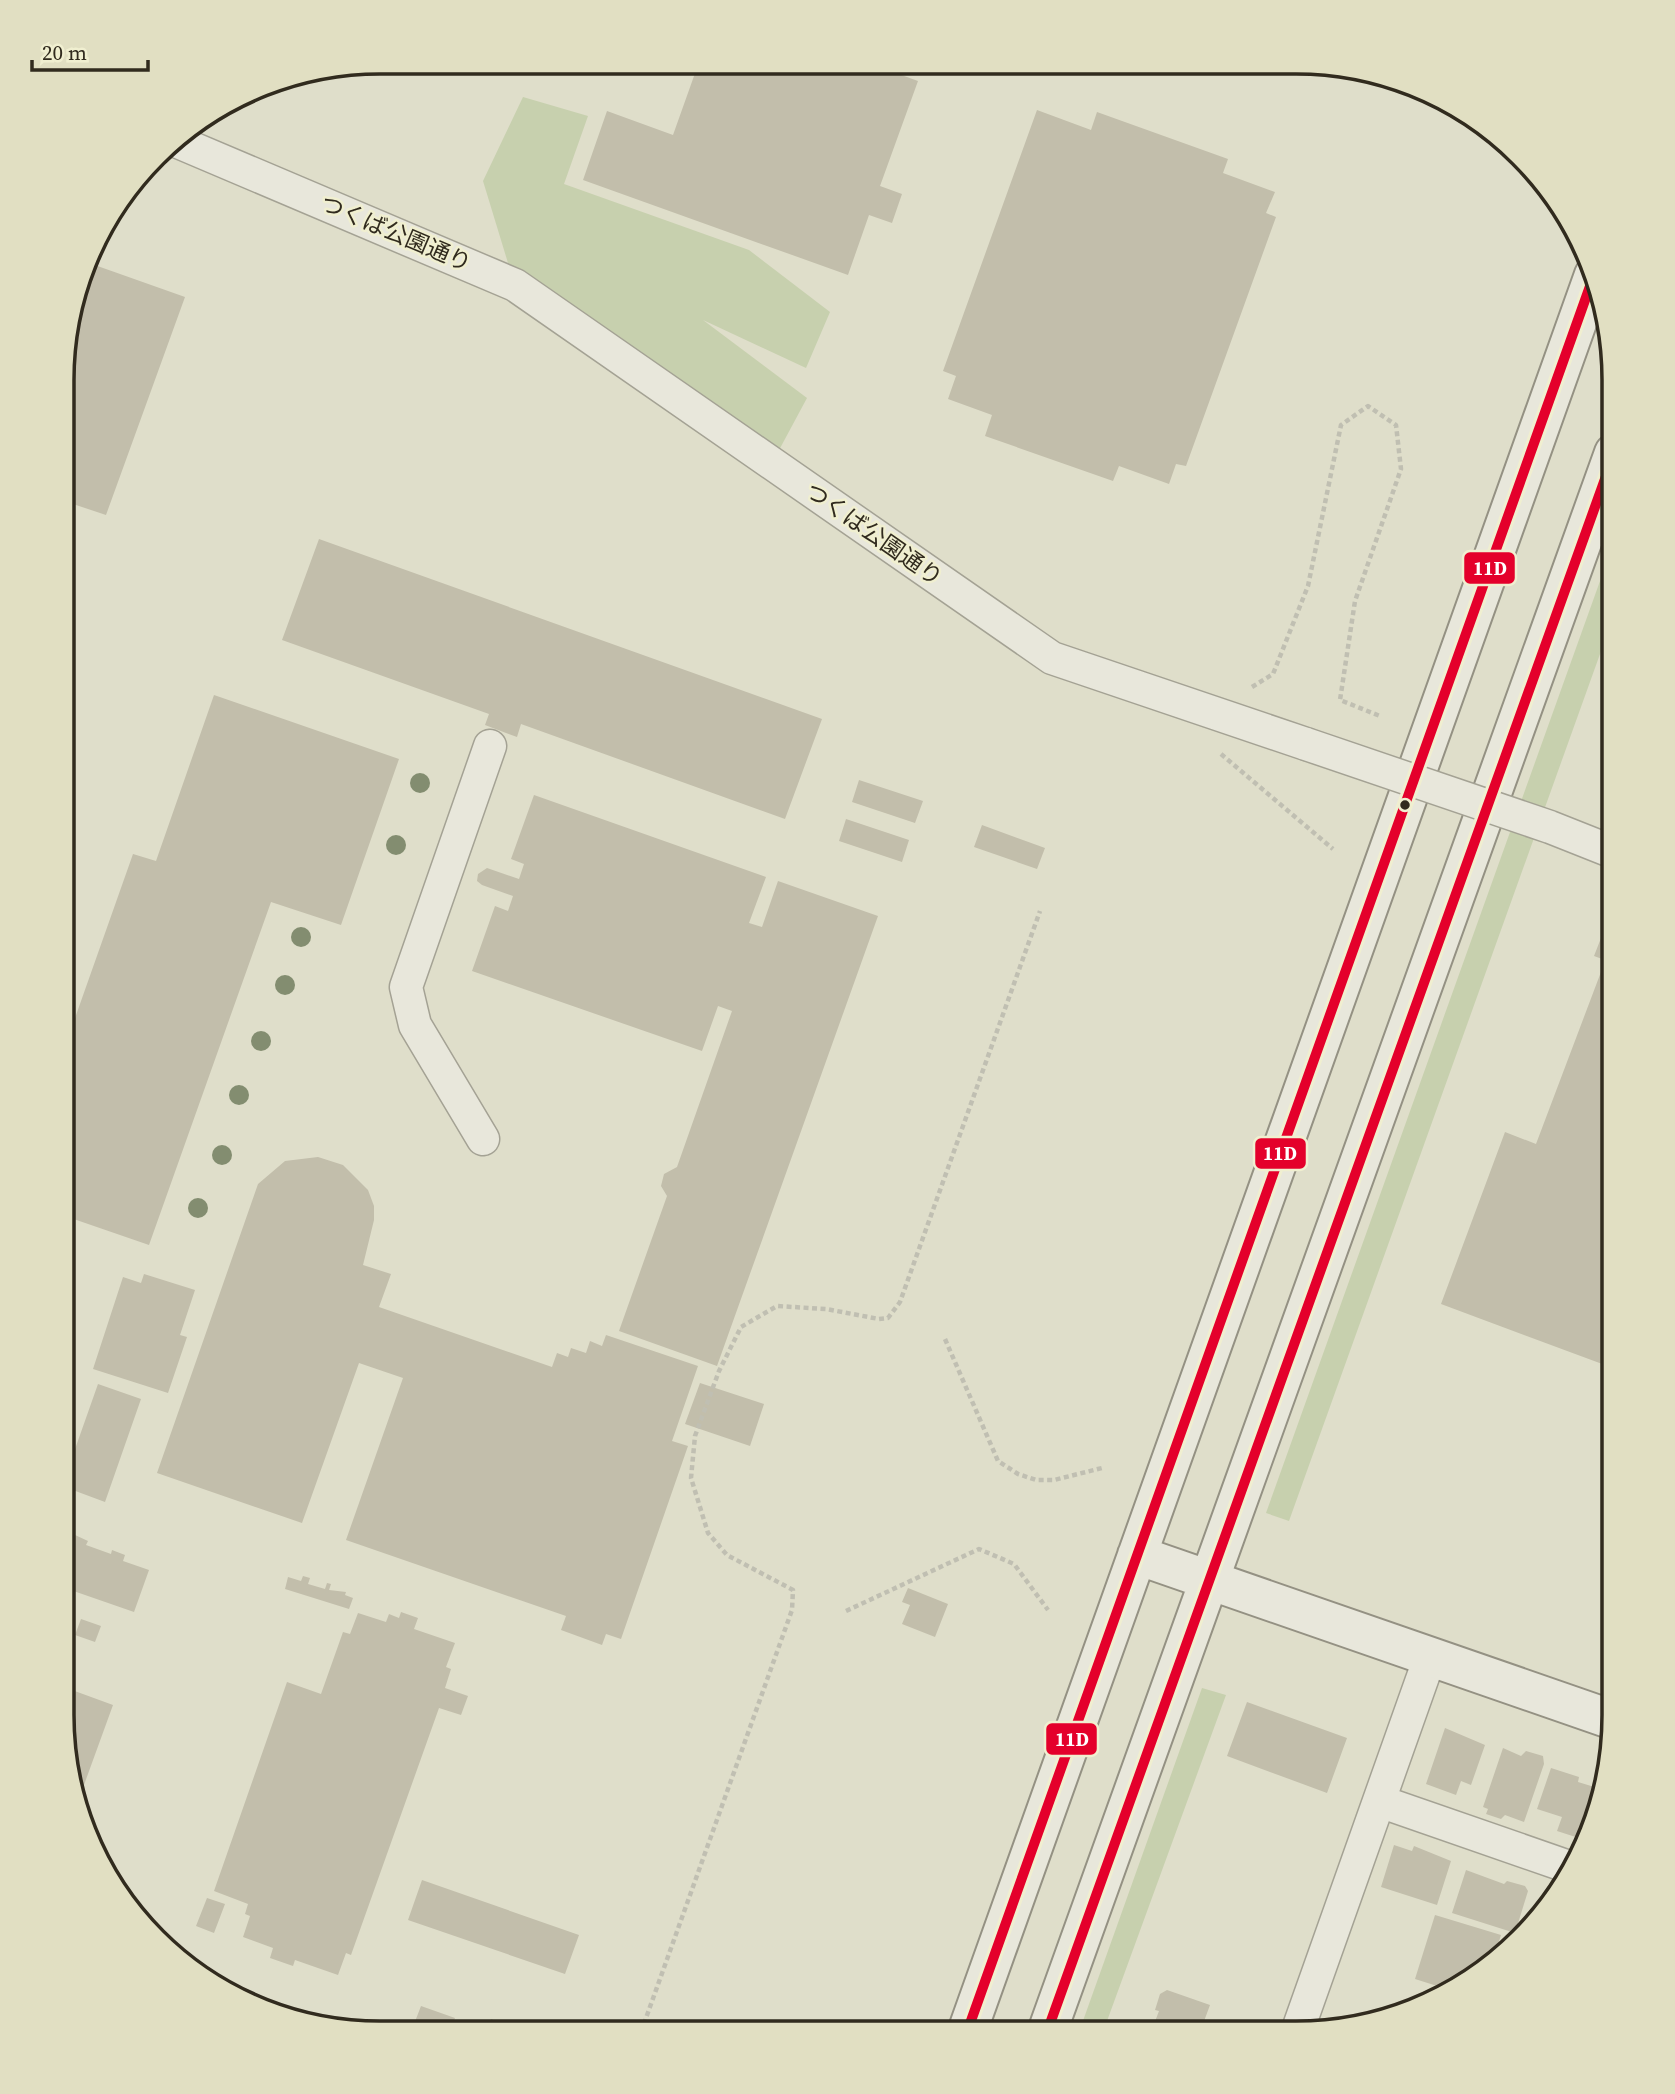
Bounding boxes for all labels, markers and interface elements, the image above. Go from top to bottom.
scale bar [32,28,147,72]
text: 20 m [42,38,87,67]
street label: つくば公園通り [316,187,476,279]
street label: つくば公園通り [799,475,949,593]
line badge: 11D [1463,551,1516,585]
text: 11D [1473,555,1507,581]
unlabelled marker [1398,798,1412,812]
line badge: 11D [1254,1137,1307,1170]
text: 11D [1263,1140,1297,1166]
line badge: 11D [1045,1722,1098,1756]
text: 11D [1055,1726,1089,1752]

